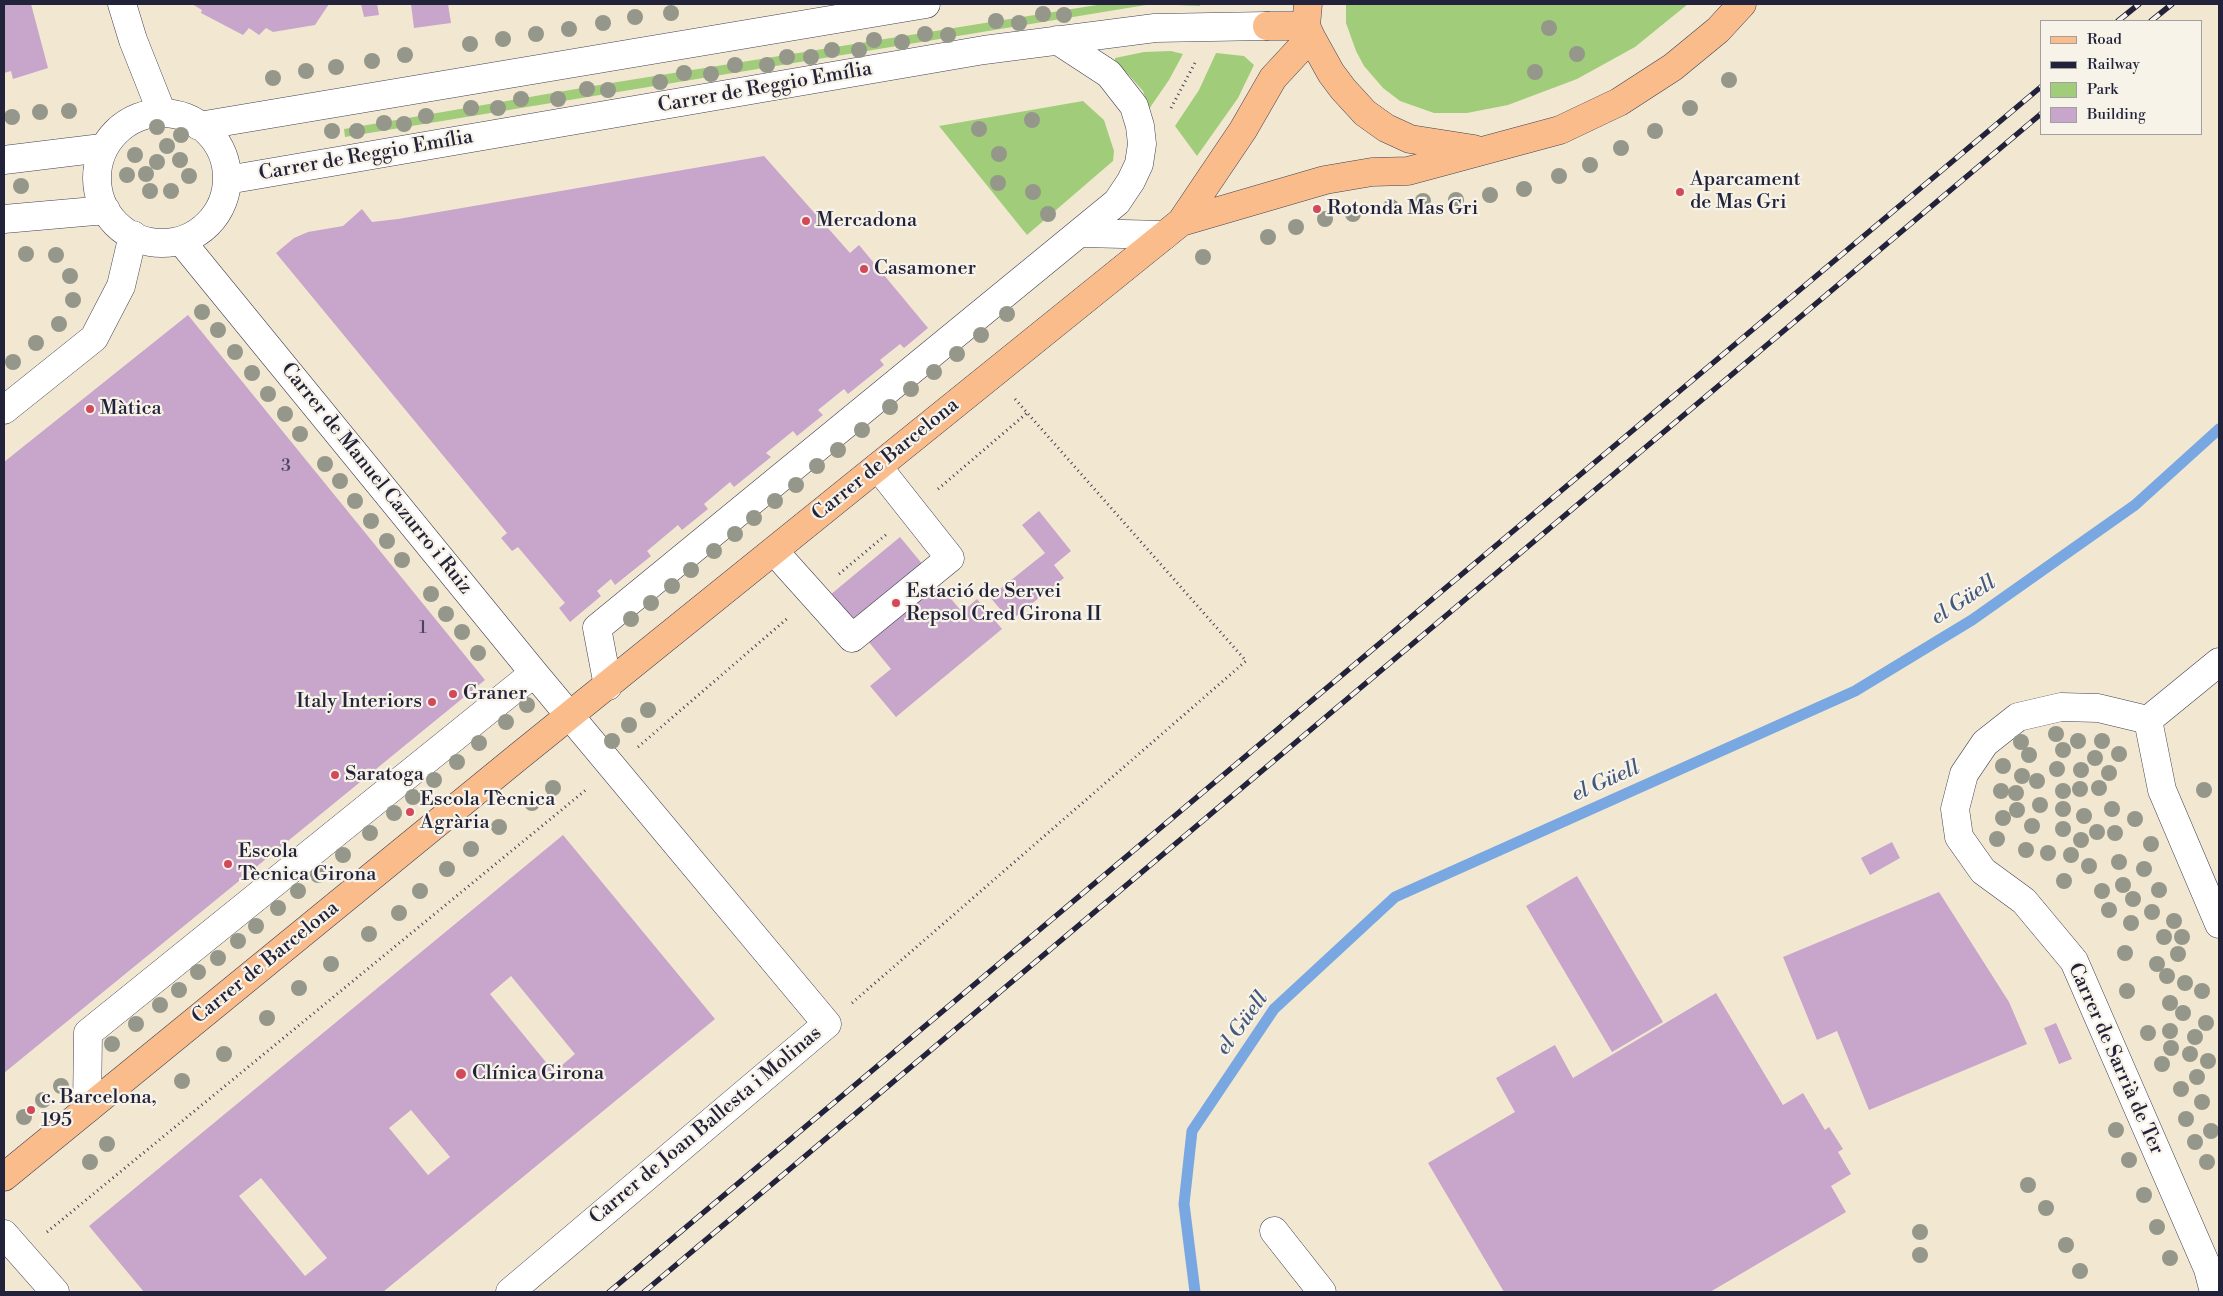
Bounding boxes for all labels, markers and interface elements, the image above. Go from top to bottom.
legend [2040,20,2203,135]
text: Road [2087,30,2122,49]
text: Railway [2087,55,2140,74]
street label: Carrer de Reggio Emília [656,57,874,119]
text: Park [2087,80,2118,99]
text: Building [2087,105,2146,124]
street label: Carrer de Reggio Emília [257,125,475,187]
place label: Aparcament de Mas Gri [1690,168,1801,215]
marker: Aparcament de Mas Gri [1674,186,1686,198]
place label: Rotonda Mas Gri [1327,197,1478,221]
marker: Rotonda Mas Gri [1311,203,1323,215]
place label: Mercadona [816,209,917,233]
marker: Mercadona [800,215,812,227]
place label: Casamoner [874,257,976,281]
marker: Casamoner [858,263,870,275]
street label: Carrer de Manuel Cazurro i Ruiz [275,358,477,600]
street label: Carrer de Barcelona [808,393,964,527]
place label: Màtica [100,397,162,421]
marker: Màtica [84,403,96,415]
house number: 3 [281,456,291,478]
water label: el Güell [1927,571,2001,631]
place label: Estació de Servei Repsol Cred Girona II [906,580,1101,627]
marker: Estació de Servei Repsol Cred Girona II [890,597,902,609]
house number: 1 [419,618,427,640]
place label: Graner [463,682,527,706]
marker: Graner [447,688,459,700]
place label: Italy Interiors [296,690,422,714]
marker: Italy Interiors [426,696,438,708]
water label: el Güell [1568,756,1644,808]
place label: Saratoga [345,763,424,787]
marker: Saratoga [329,769,341,781]
place label: Escola Tècnica Agrària [420,788,555,835]
marker: Escola Tècnica Agrària [404,806,416,818]
place label: Escola Tècnica Girona [238,840,376,887]
marker: Escola Tècnica Girona [222,858,234,870]
street label: Carrer de Barcelona [188,896,344,1030]
street label: Carrer de Sarrià de Ter [2062,960,2168,1158]
water label: el Güell [1212,987,1274,1061]
street label: Carrer de Joan Ballesta i Molinas [585,1022,827,1230]
place label: Clínica Girona [472,1062,604,1086]
marker: Clínica Girona [454,1067,468,1081]
place label: c. Barcelona, 195 [41,1086,156,1133]
marker: c. Barcelona, 195 [25,1104,37,1116]

